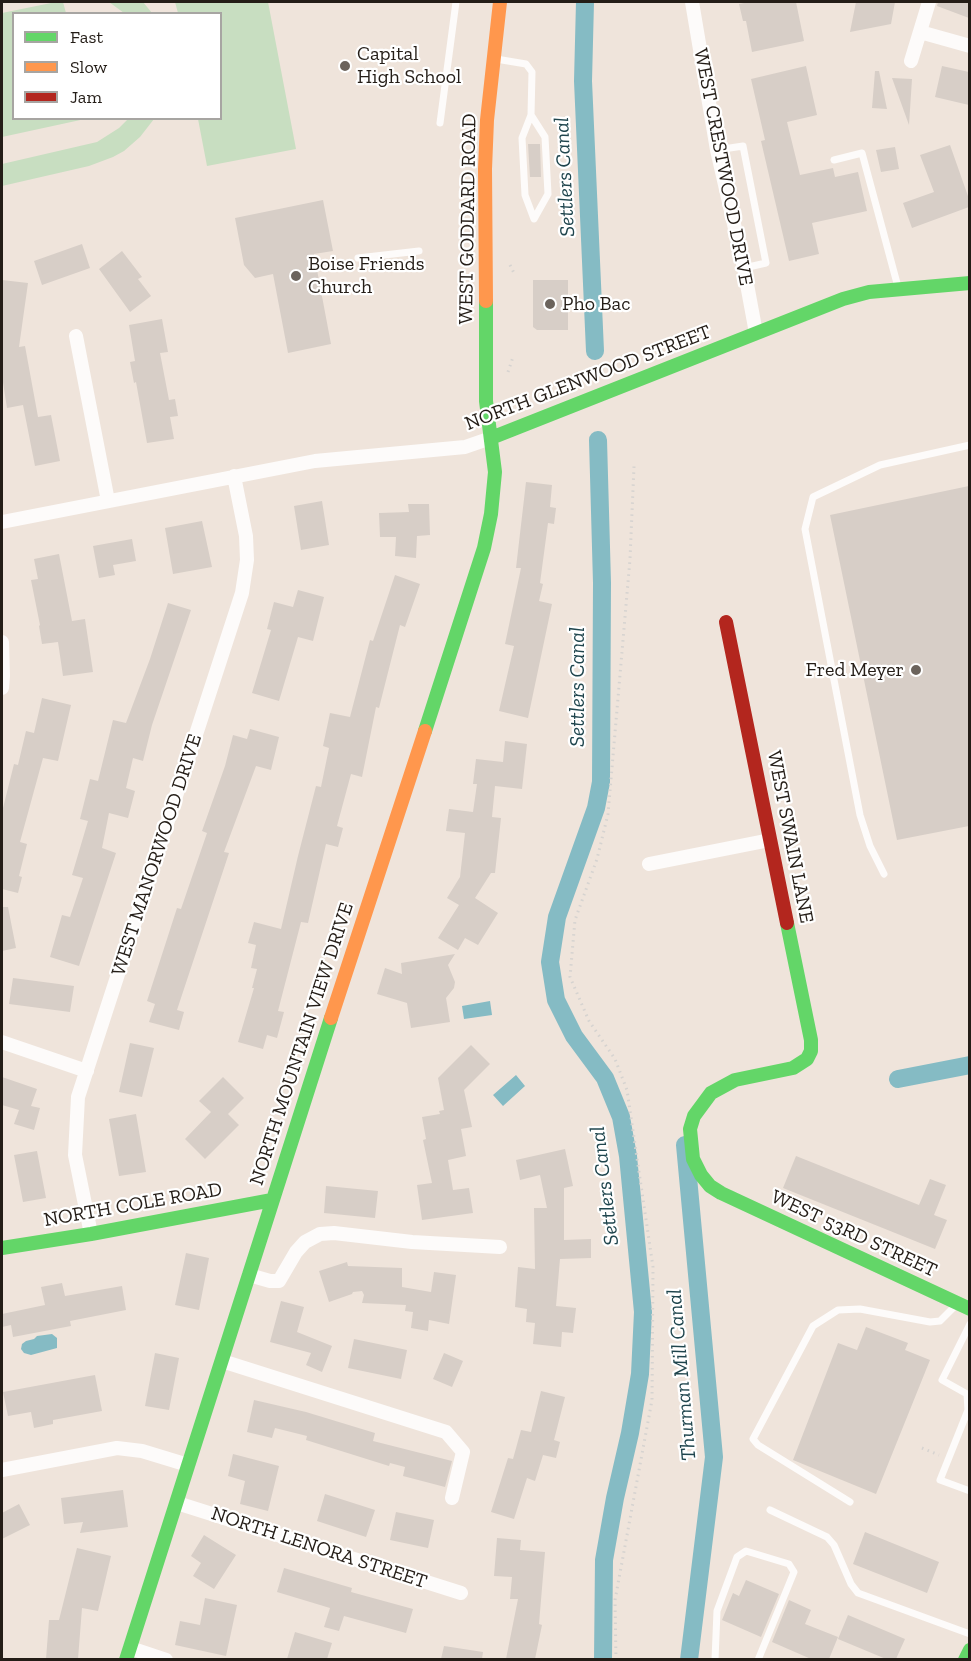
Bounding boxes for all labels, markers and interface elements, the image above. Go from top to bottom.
legend [12,12,222,120]
text: Fast [70,26,103,48]
place label: Capital High School [357,42,461,89]
street label: WEST CRESTWOOD DRIVE [688,46,758,288]
text: Slow [70,56,107,78]
marker: Capital High School [338,59,352,73]
text: Jam [70,86,102,108]
street label: WEST GODDARD ROAD [454,113,482,325]
water label: Settlers Canal [549,117,581,237]
place label: Boise Friends Church [308,252,424,299]
marker: Boise Friends Church [289,269,303,283]
place label: Pho Bac [562,292,630,316]
marker: Pho Bac [543,297,557,311]
street label: NORTH GLENWOOD STREET [462,320,714,436]
water label: Settlers Canal [565,627,591,747]
place label: Fred Meyer [806,658,904,682]
marker: Fred Meyer [909,663,923,677]
street label: WEST MANORWOOD DRIVE [107,731,207,979]
street label: WEST SWAIN LANE [762,749,818,925]
street label: NORTH MOUNTAIN VIEW DRIVE [245,900,359,1188]
water label: Settlers Canal [585,1125,625,1247]
street label: NORTH COLE ROAD [42,1177,224,1233]
street label: WEST 53RD STREET [767,1185,941,1283]
water label: Thurman Mill Canal [662,1288,702,1462]
street label: NORTH LENORA STREET [208,1502,430,1594]

